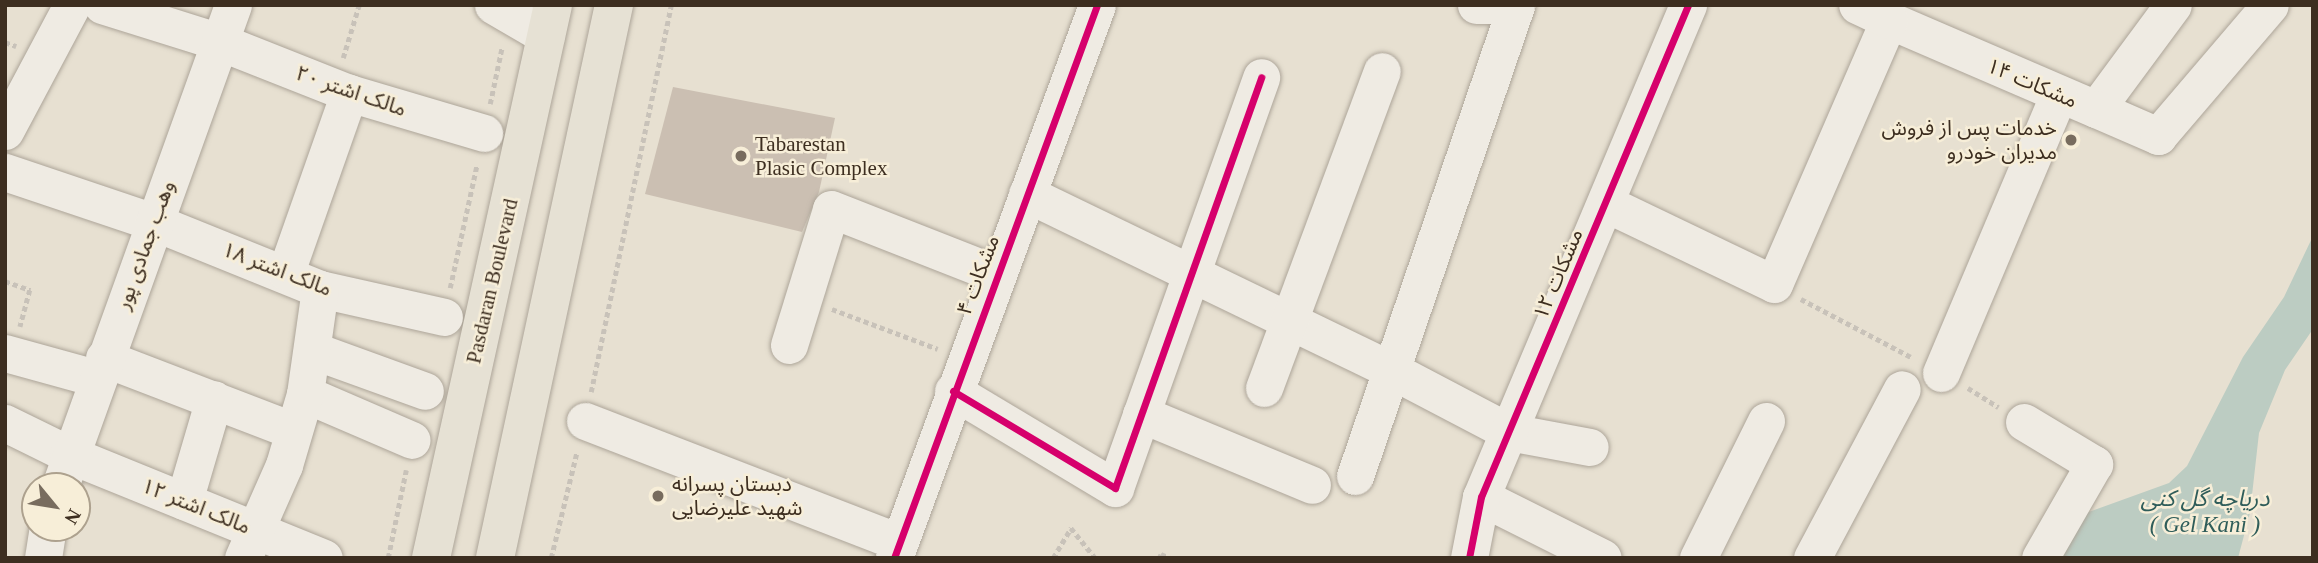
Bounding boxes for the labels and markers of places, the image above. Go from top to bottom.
place label: خدمات پس از فروش مدیران خودرو [1882,115,2057,165]
place label: Tabarestan Plasic Complex [755,131,887,181]
marker: خدمات پس از فروش مدیران خودرو [2063,132,2079,148]
marker: Tabarestan Plasic Complex [733,148,749,164]
place label: دبستان پسرانه شهید علیرضایی [672,471,803,521]
marker: دبستان پسرانه شهید علیرضایی [650,488,666,504]

